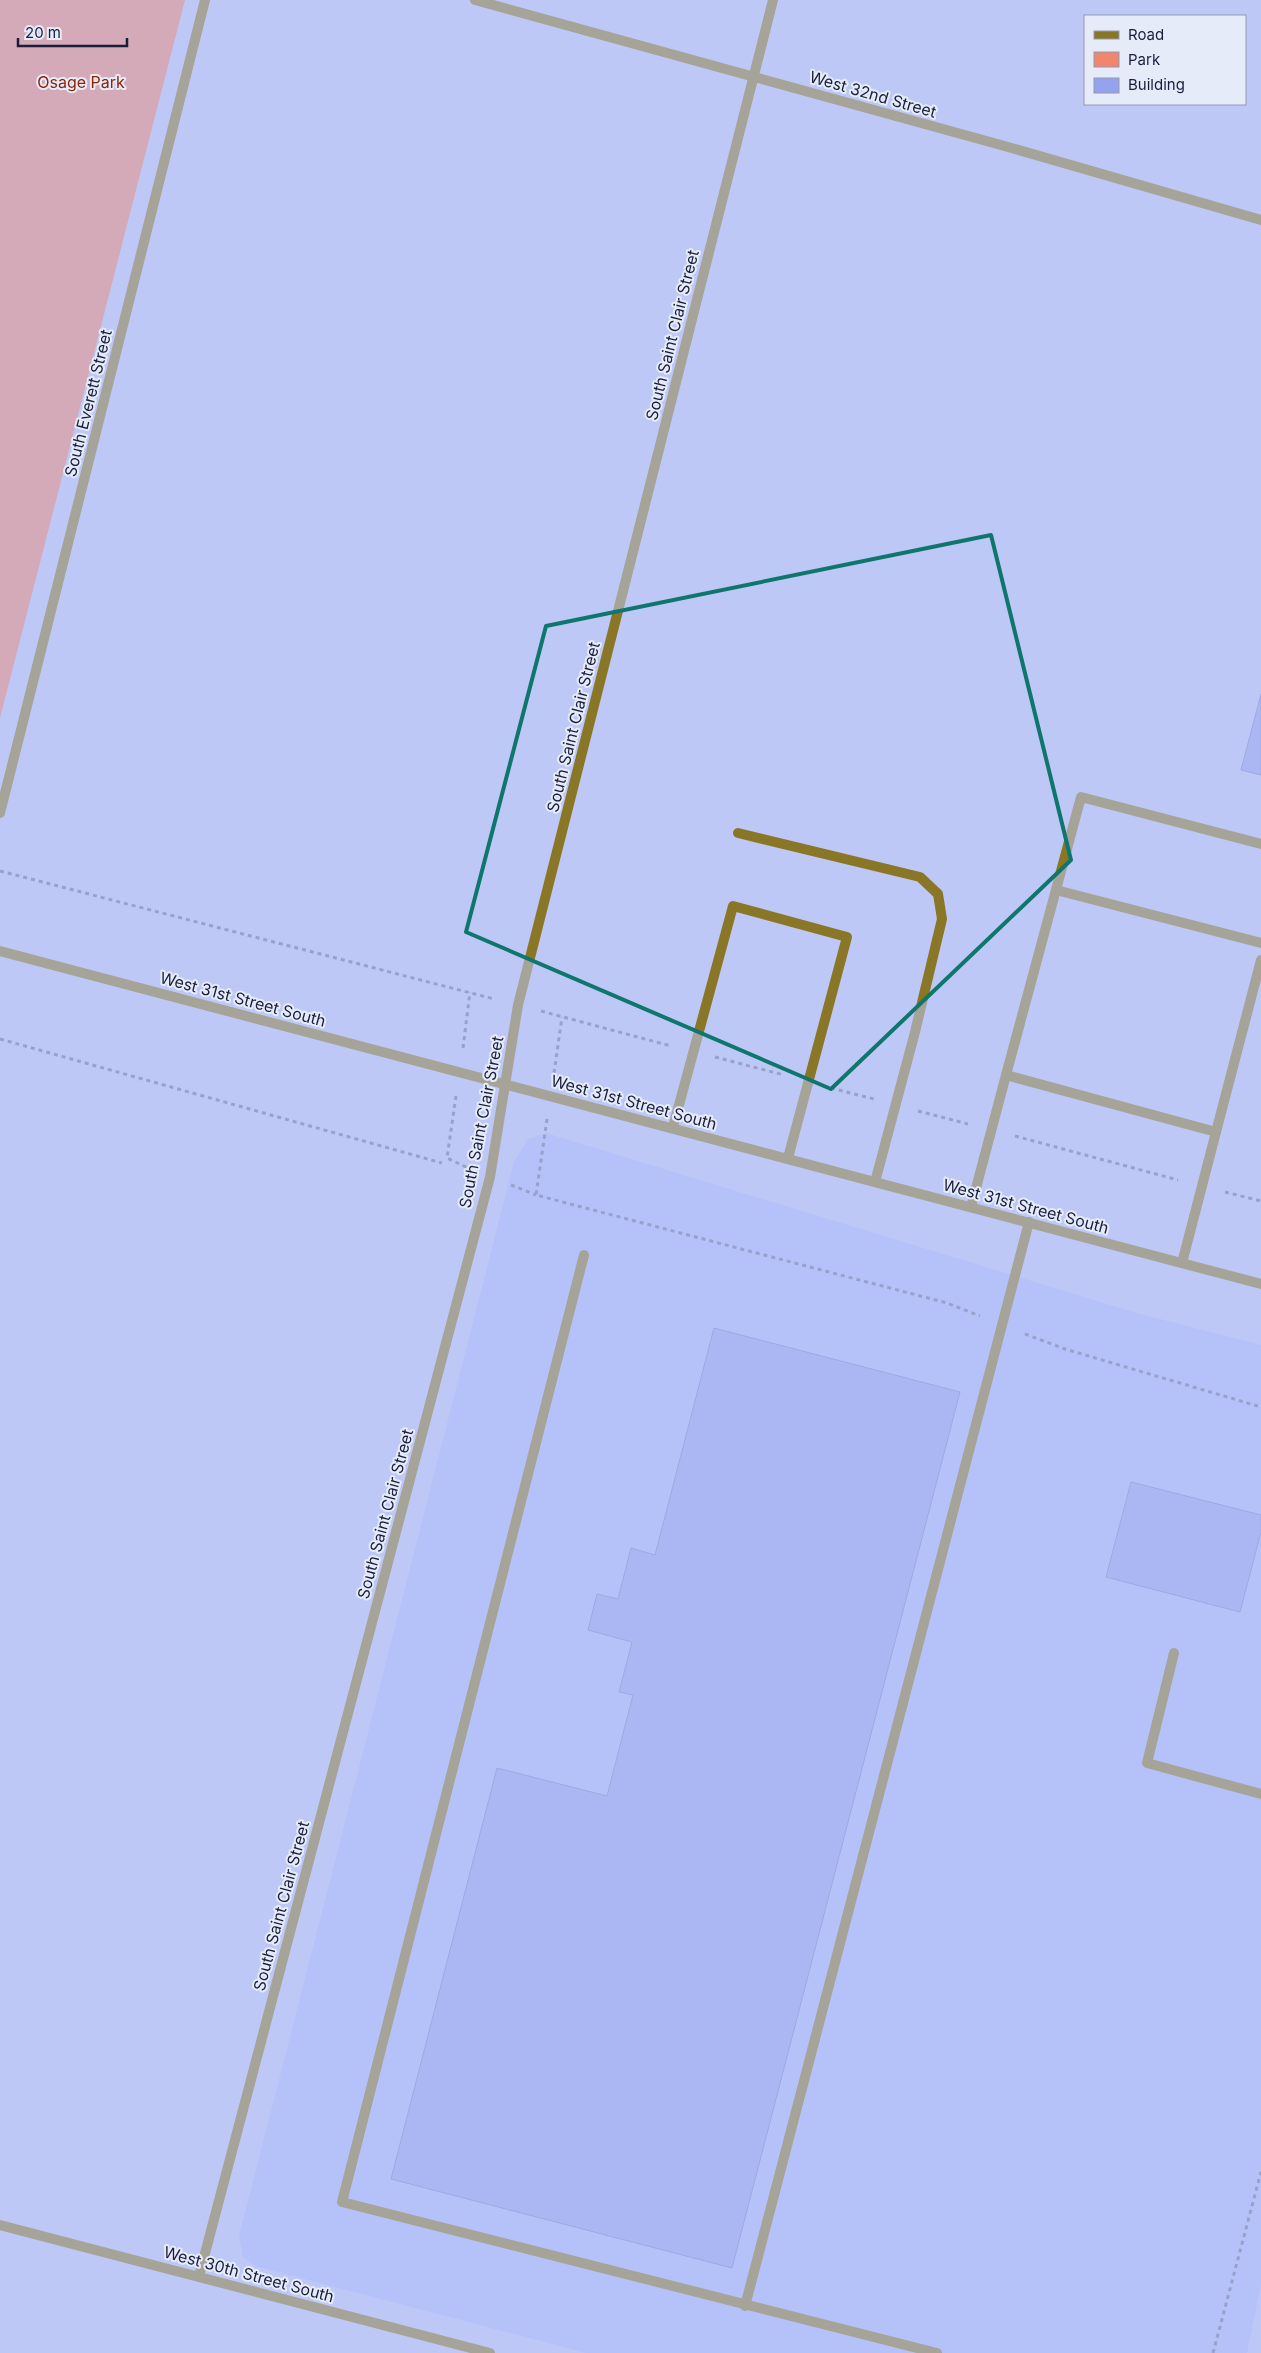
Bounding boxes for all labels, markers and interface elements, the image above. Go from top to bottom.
scale bar [18,15,126,47]
legend [1084,15,1246,105]
text: 20 m [25,23,61,42]
text: Road [1128,25,1164,44]
text: Park [1128,50,1161,69]
street label: West 32nd Street [807,66,939,122]
park label: Osage Park [37,72,125,92]
text: Building [1128,75,1185,94]
street label: South Saint Clair Street [641,248,703,422]
street label: South Everett Street [60,327,116,479]
street label: South Saint Clair Street [542,640,604,814]
street label: West 31st Street South [158,967,328,1031]
street label: South Saint Clair Street [454,1034,508,1210]
street label: West 31st Street South [549,1070,719,1134]
street label: West 31st Street South [941,1174,1111,1238]
street label: South Saint Clair Street [353,1427,417,1601]
street label: South Saint Clair Street [249,1819,313,1993]
street label: West 30th Street South [162,2242,336,2306]

